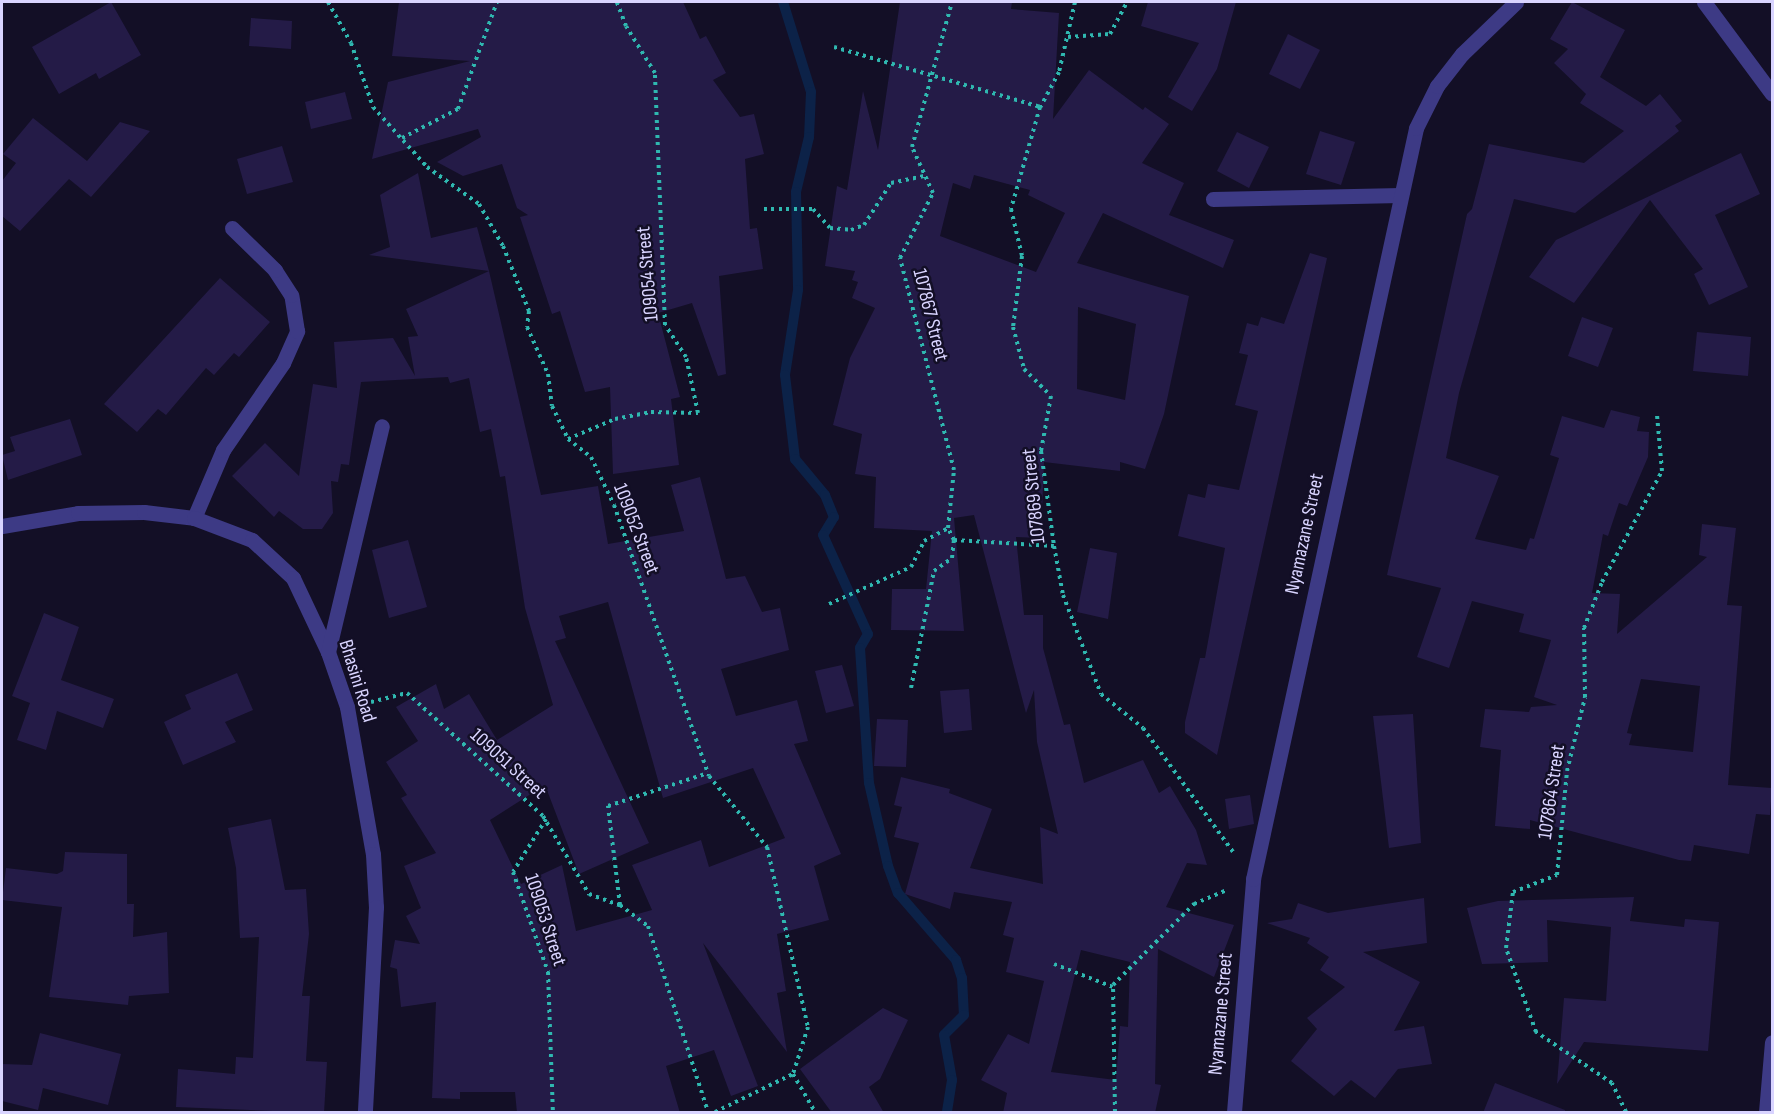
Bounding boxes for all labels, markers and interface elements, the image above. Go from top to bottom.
street label: 109054 Street [632,225,664,323]
street label: 107867 Street [907,266,953,364]
street label: 107869 Street [1017,447,1051,545]
street label: Nyamazane Street [1281,471,1329,597]
street label: 109052 Street [608,480,664,578]
street label: Bhasini Road [333,637,381,725]
street label: 109051 Street [465,724,551,804]
street label: 107864 Street [1533,743,1571,841]
street label: 109053 Street [519,871,571,969]
street label: Nyamazane Street [1204,952,1238,1076]

